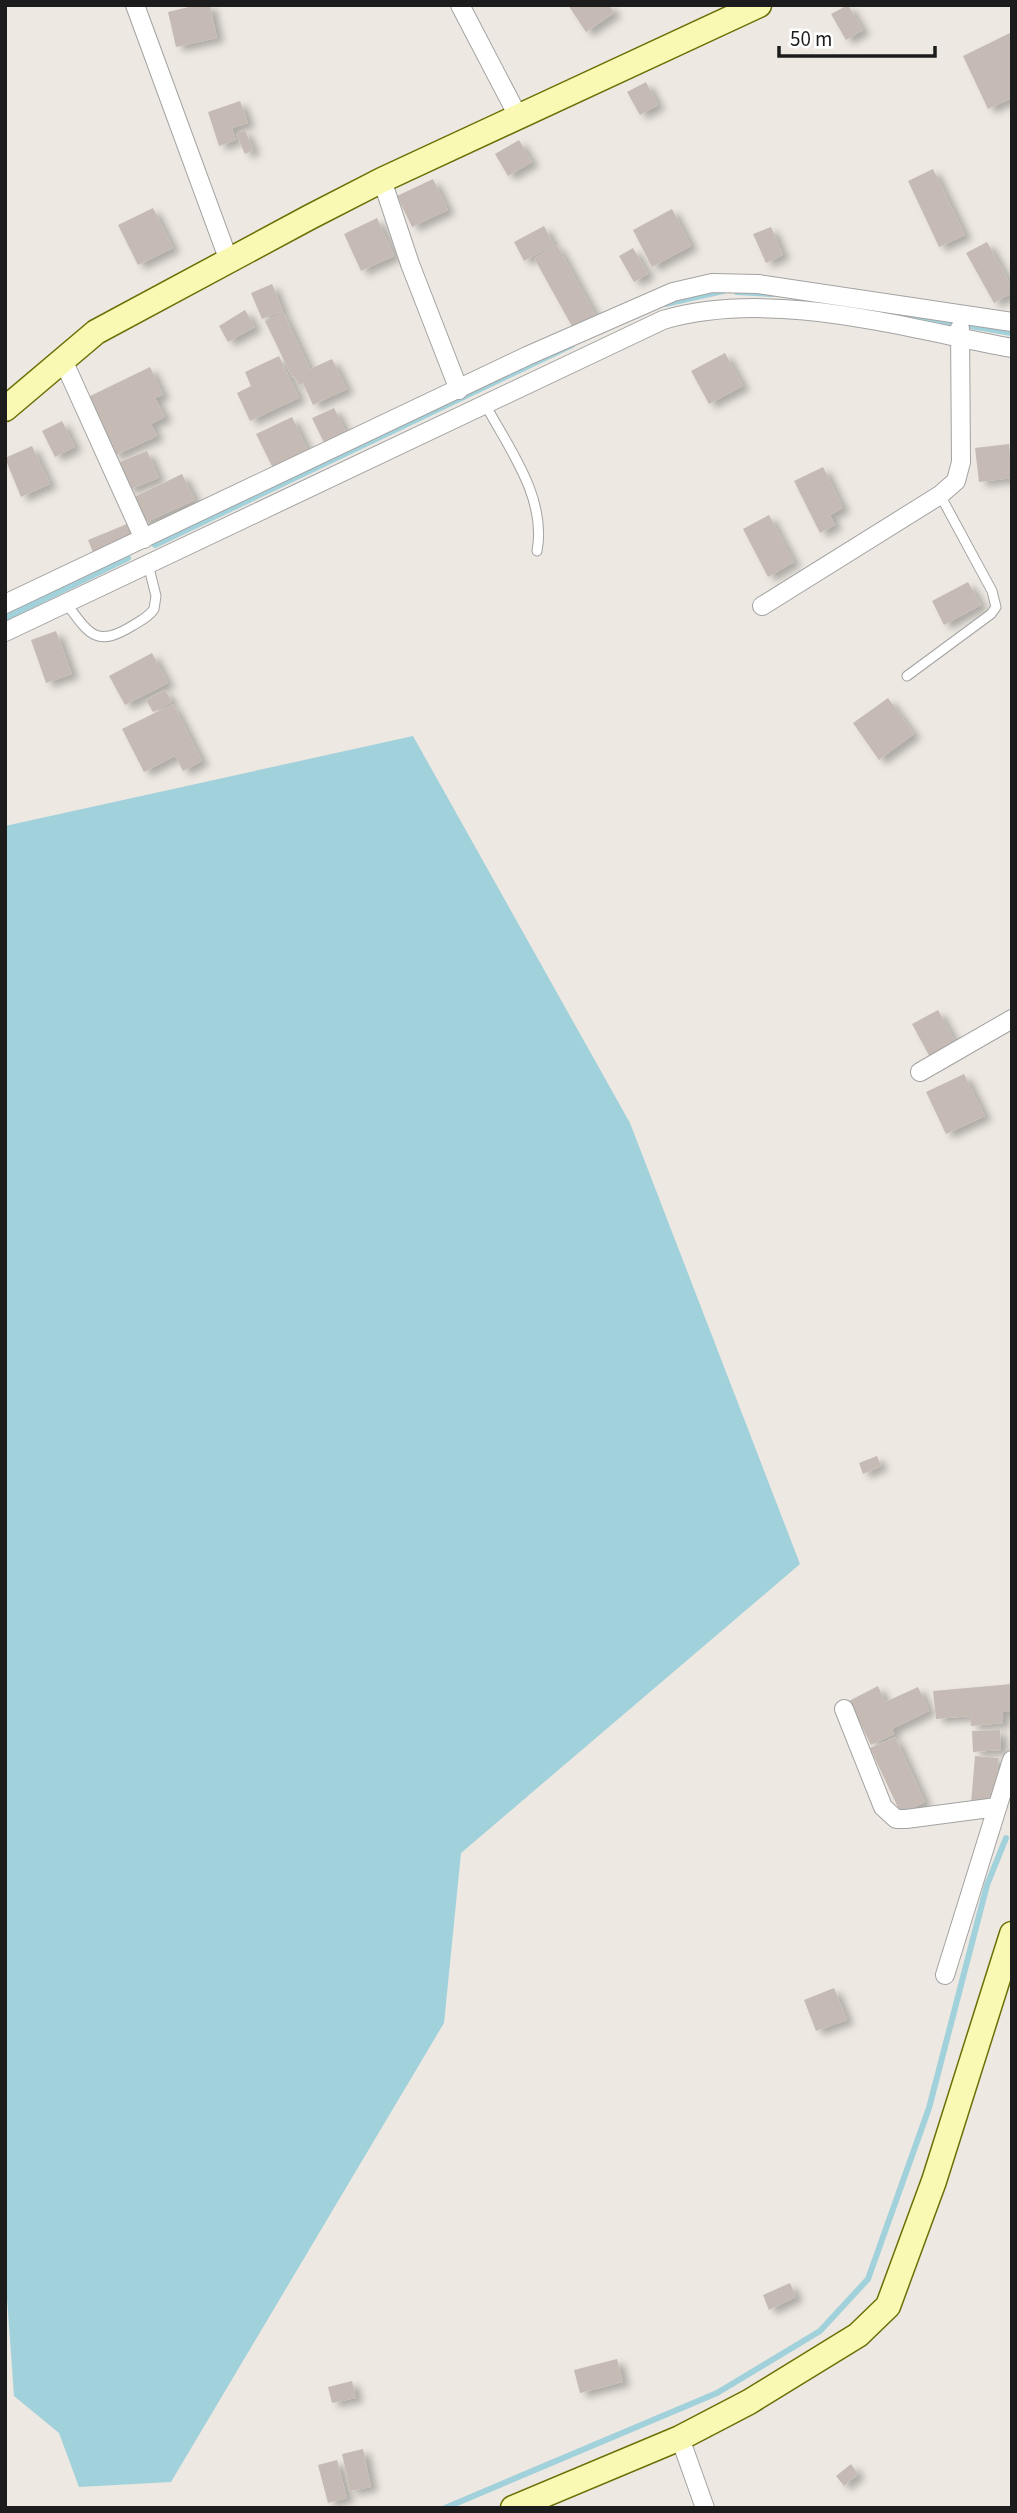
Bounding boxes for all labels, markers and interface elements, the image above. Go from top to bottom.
scale bar [779,14,935,58]
text: 50 m [790,24,832,54]

